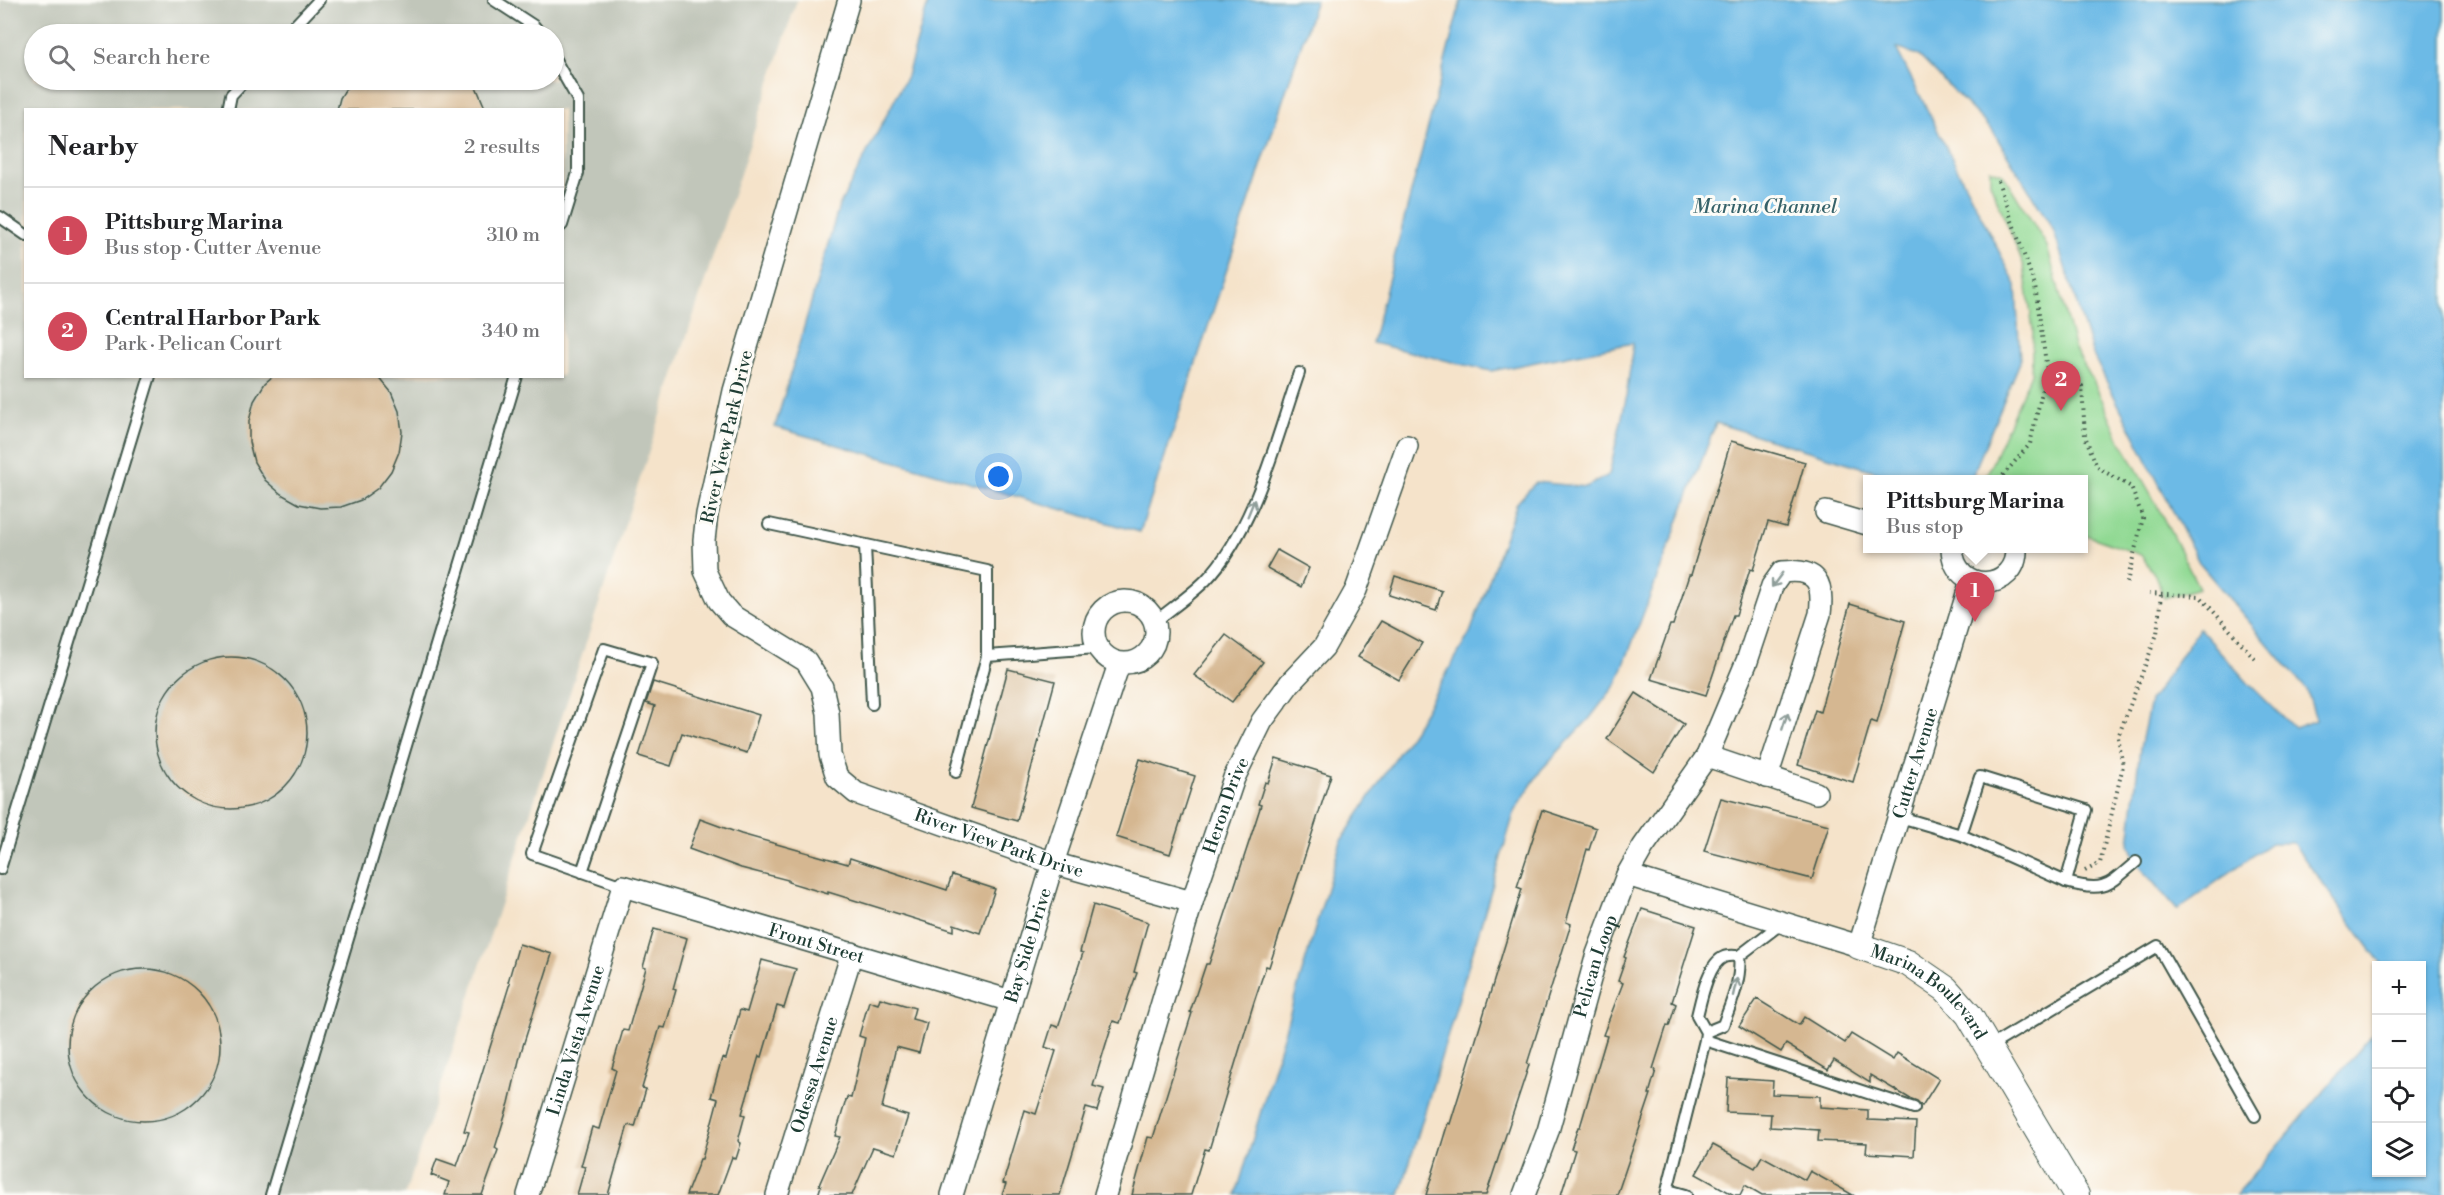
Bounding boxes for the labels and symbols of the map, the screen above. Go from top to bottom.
water label: Marina Channel [1693,195,1838,220]
street label: River View Park Drive [696,348,758,526]
pin: 2 [2042,362,2080,411]
your location [984,462,1013,491]
one-way arrow [1246,500,1257,518]
one-way arrow [1771,572,1784,588]
pin: 1 [1956,572,1994,622]
street label: Cutter Avenue [1887,705,1943,821]
one-way arrow [1780,712,1791,731]
street label: Heron Drive [1198,753,1254,857]
street label: River View Park Drive [911,803,1086,883]
street label: Bay Side Drive [999,885,1056,1007]
street label: Pelican Loop [1568,911,1622,1020]
street label: Front Street [766,918,868,969]
street label: Marina Boulevard [1868,939,1993,1044]
street label: Linda Vista Avenue [542,962,610,1118]
one-way arrow [1730,978,1742,997]
street label: Odessa Avenue [785,1013,843,1136]

